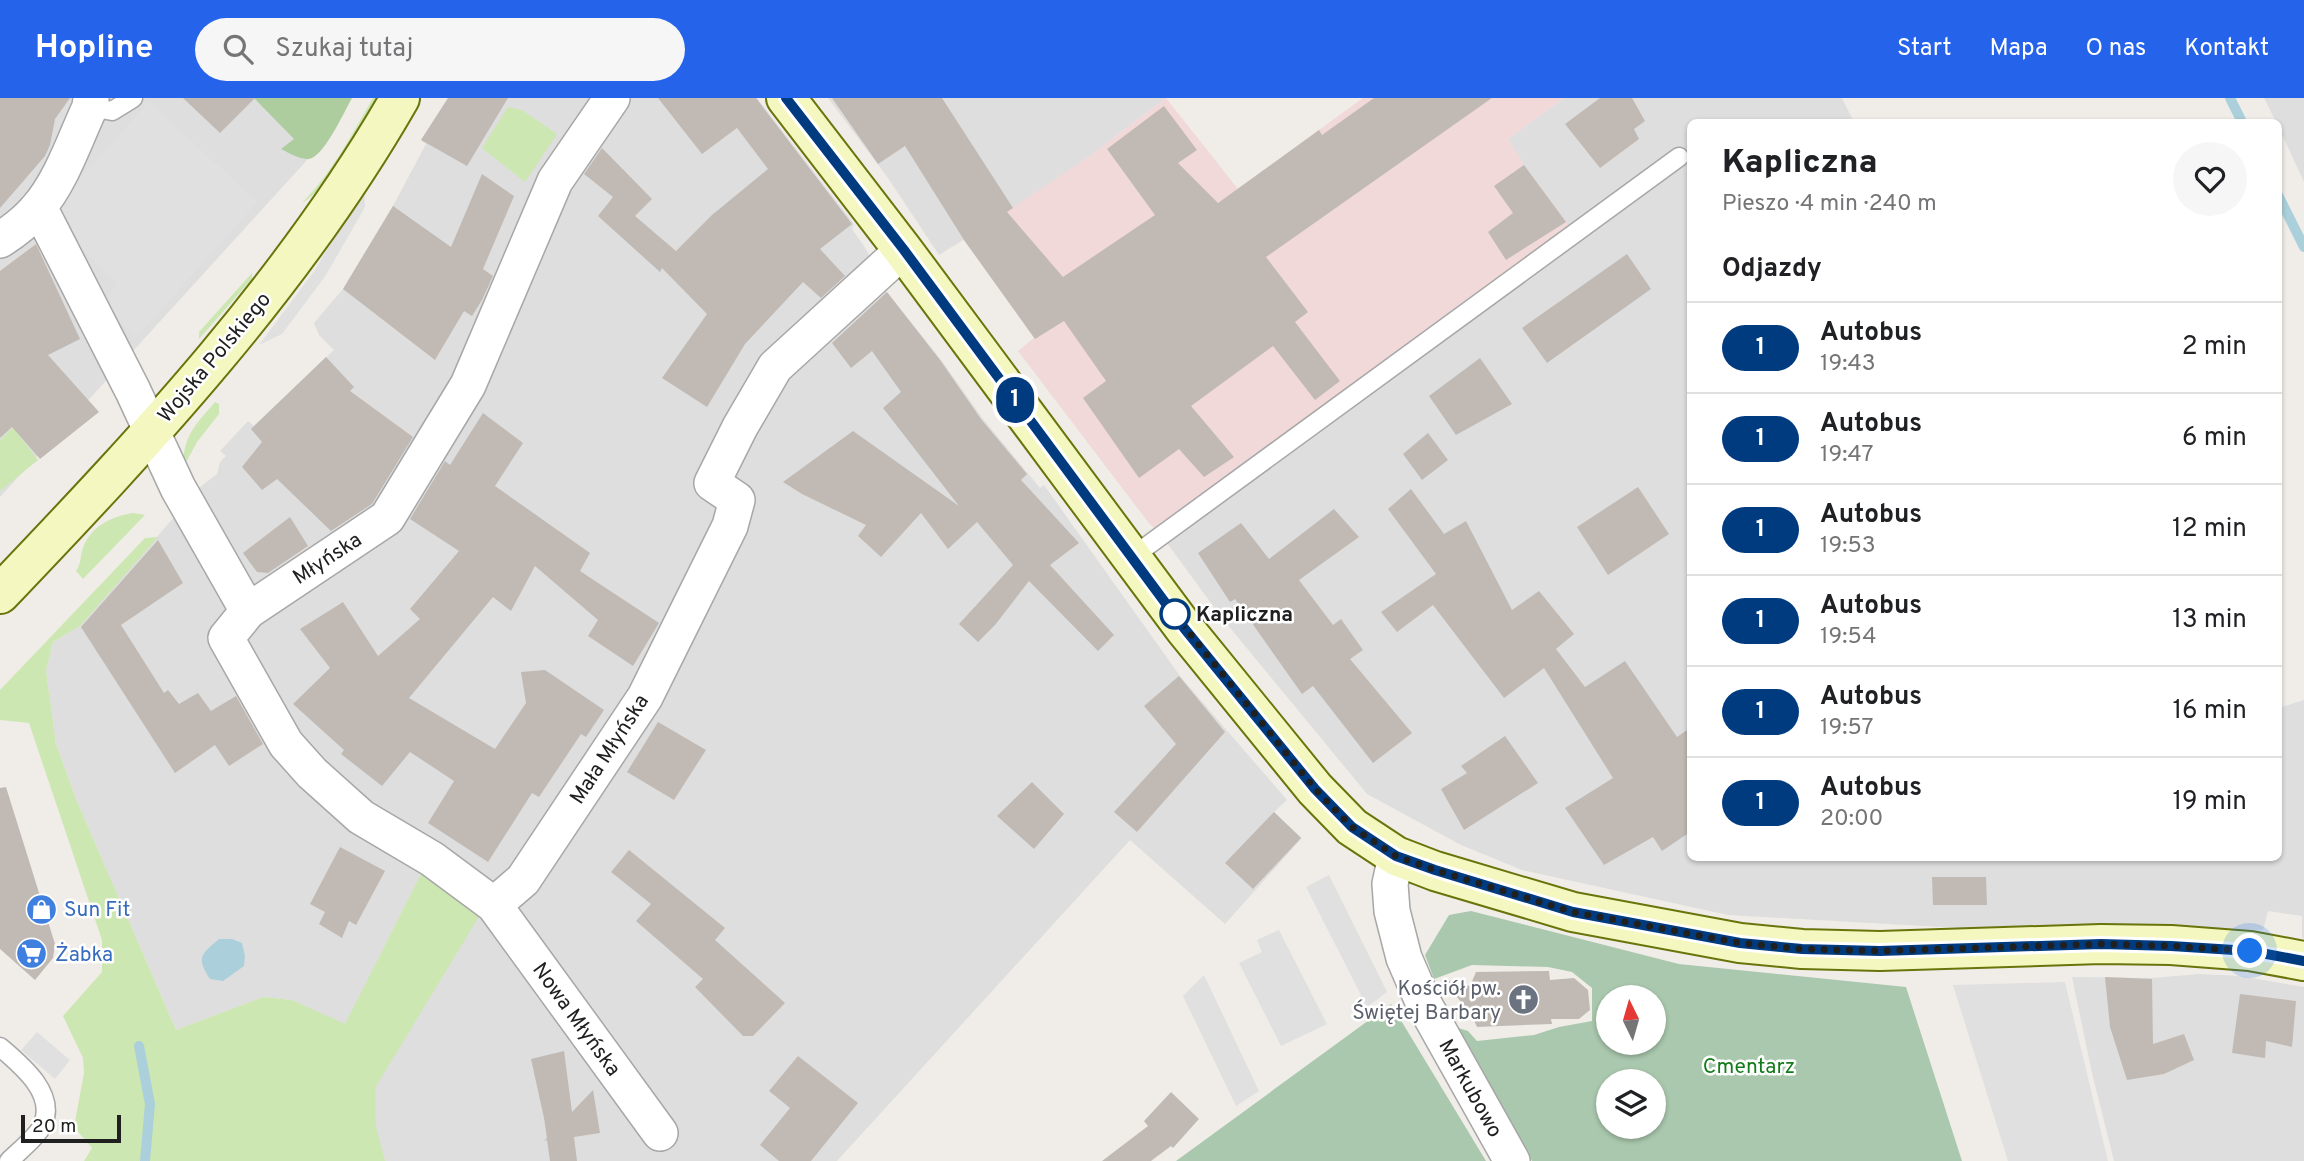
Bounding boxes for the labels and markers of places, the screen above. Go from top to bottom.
marker: Kapliczna [1160,599,1190,629]
place label: Kapliczna [1196,602,1293,629]
shop icon: Sun Fit [24,892,58,926]
place label: Sun Fit [64,897,130,924]
supermarket icon: Żabka [15,937,49,971]
place label: Żabka [55,942,113,969]
place label: Kościół pw. Świętej Barbary [1352,976,1501,1027]
church icon: Kościół pw. Świętej Barbary [1507,983,1541,1017]

